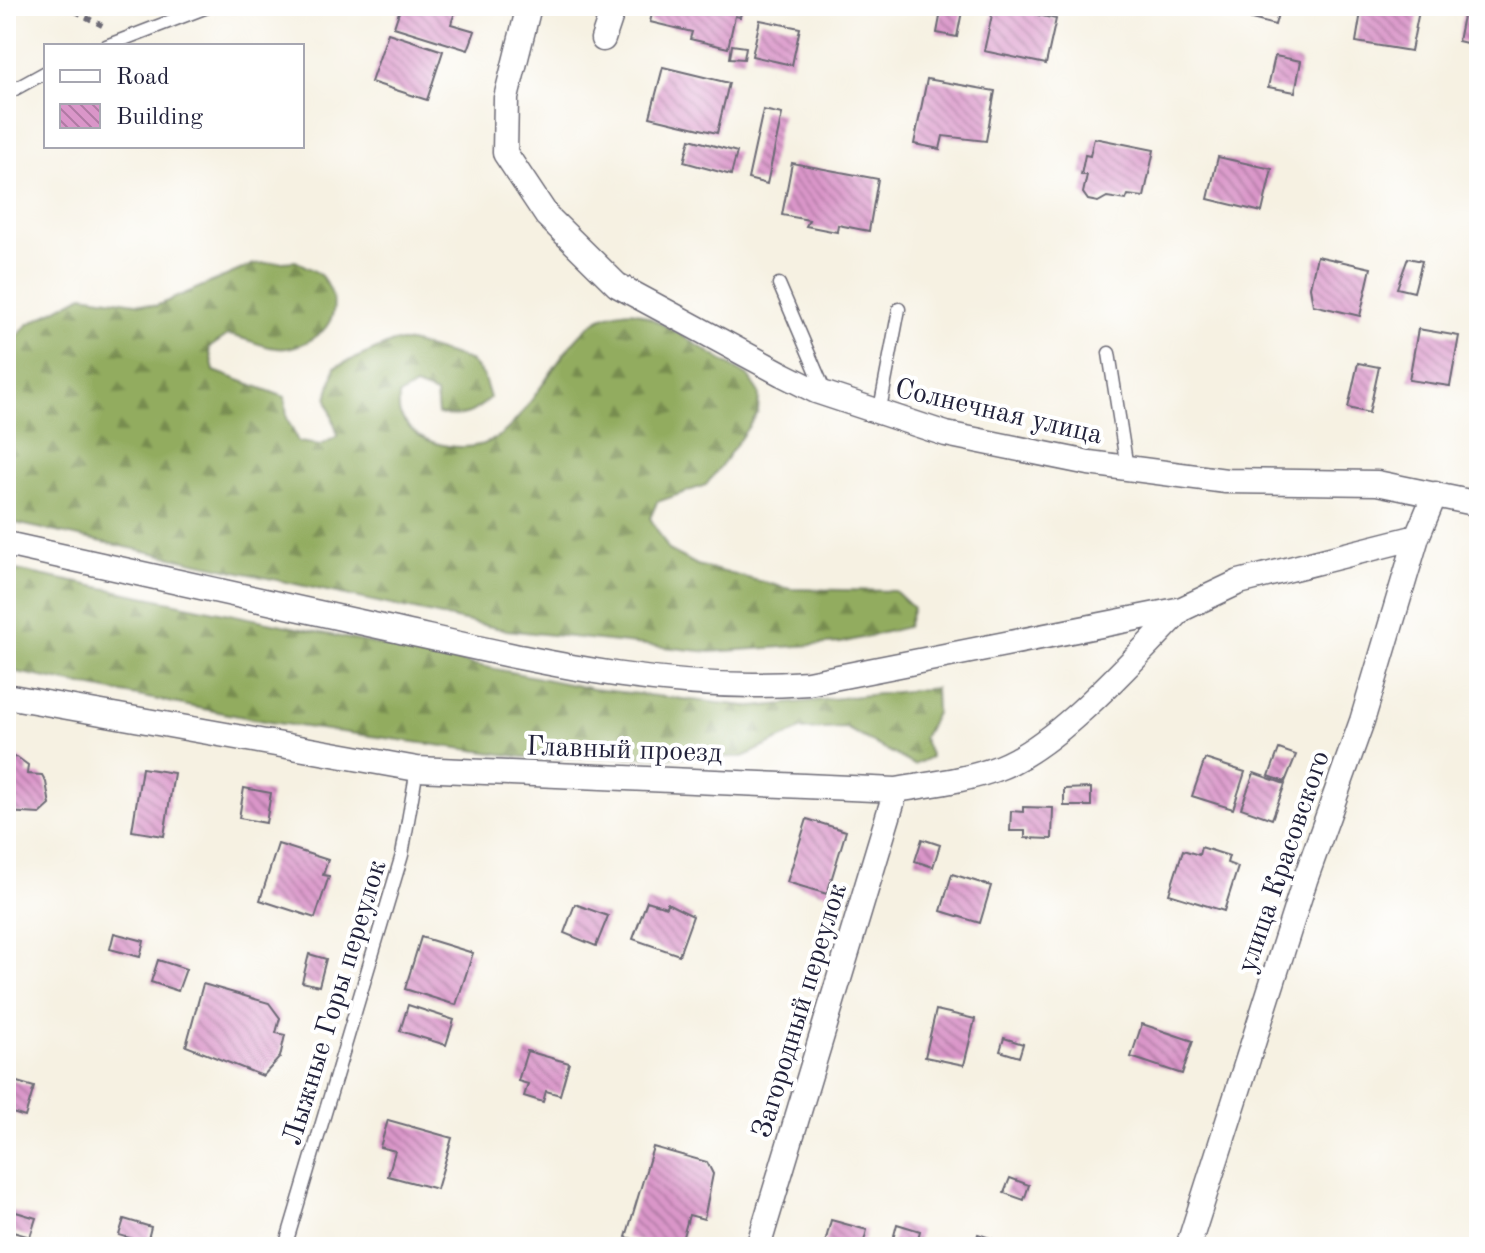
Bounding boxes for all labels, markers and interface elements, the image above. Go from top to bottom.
legend [44,44,304,148]
text: Road [116,66,169,90]
text: Building [116,106,203,130]
street label: Солнечная улица [892,375,1105,450]
street label: Главный проезд [525,734,723,768]
street label: улица Красовского [1234,747,1336,976]
street label: Лыжные Горы переулок [279,857,393,1149]
street label: Загородный переулок [749,880,853,1142]

